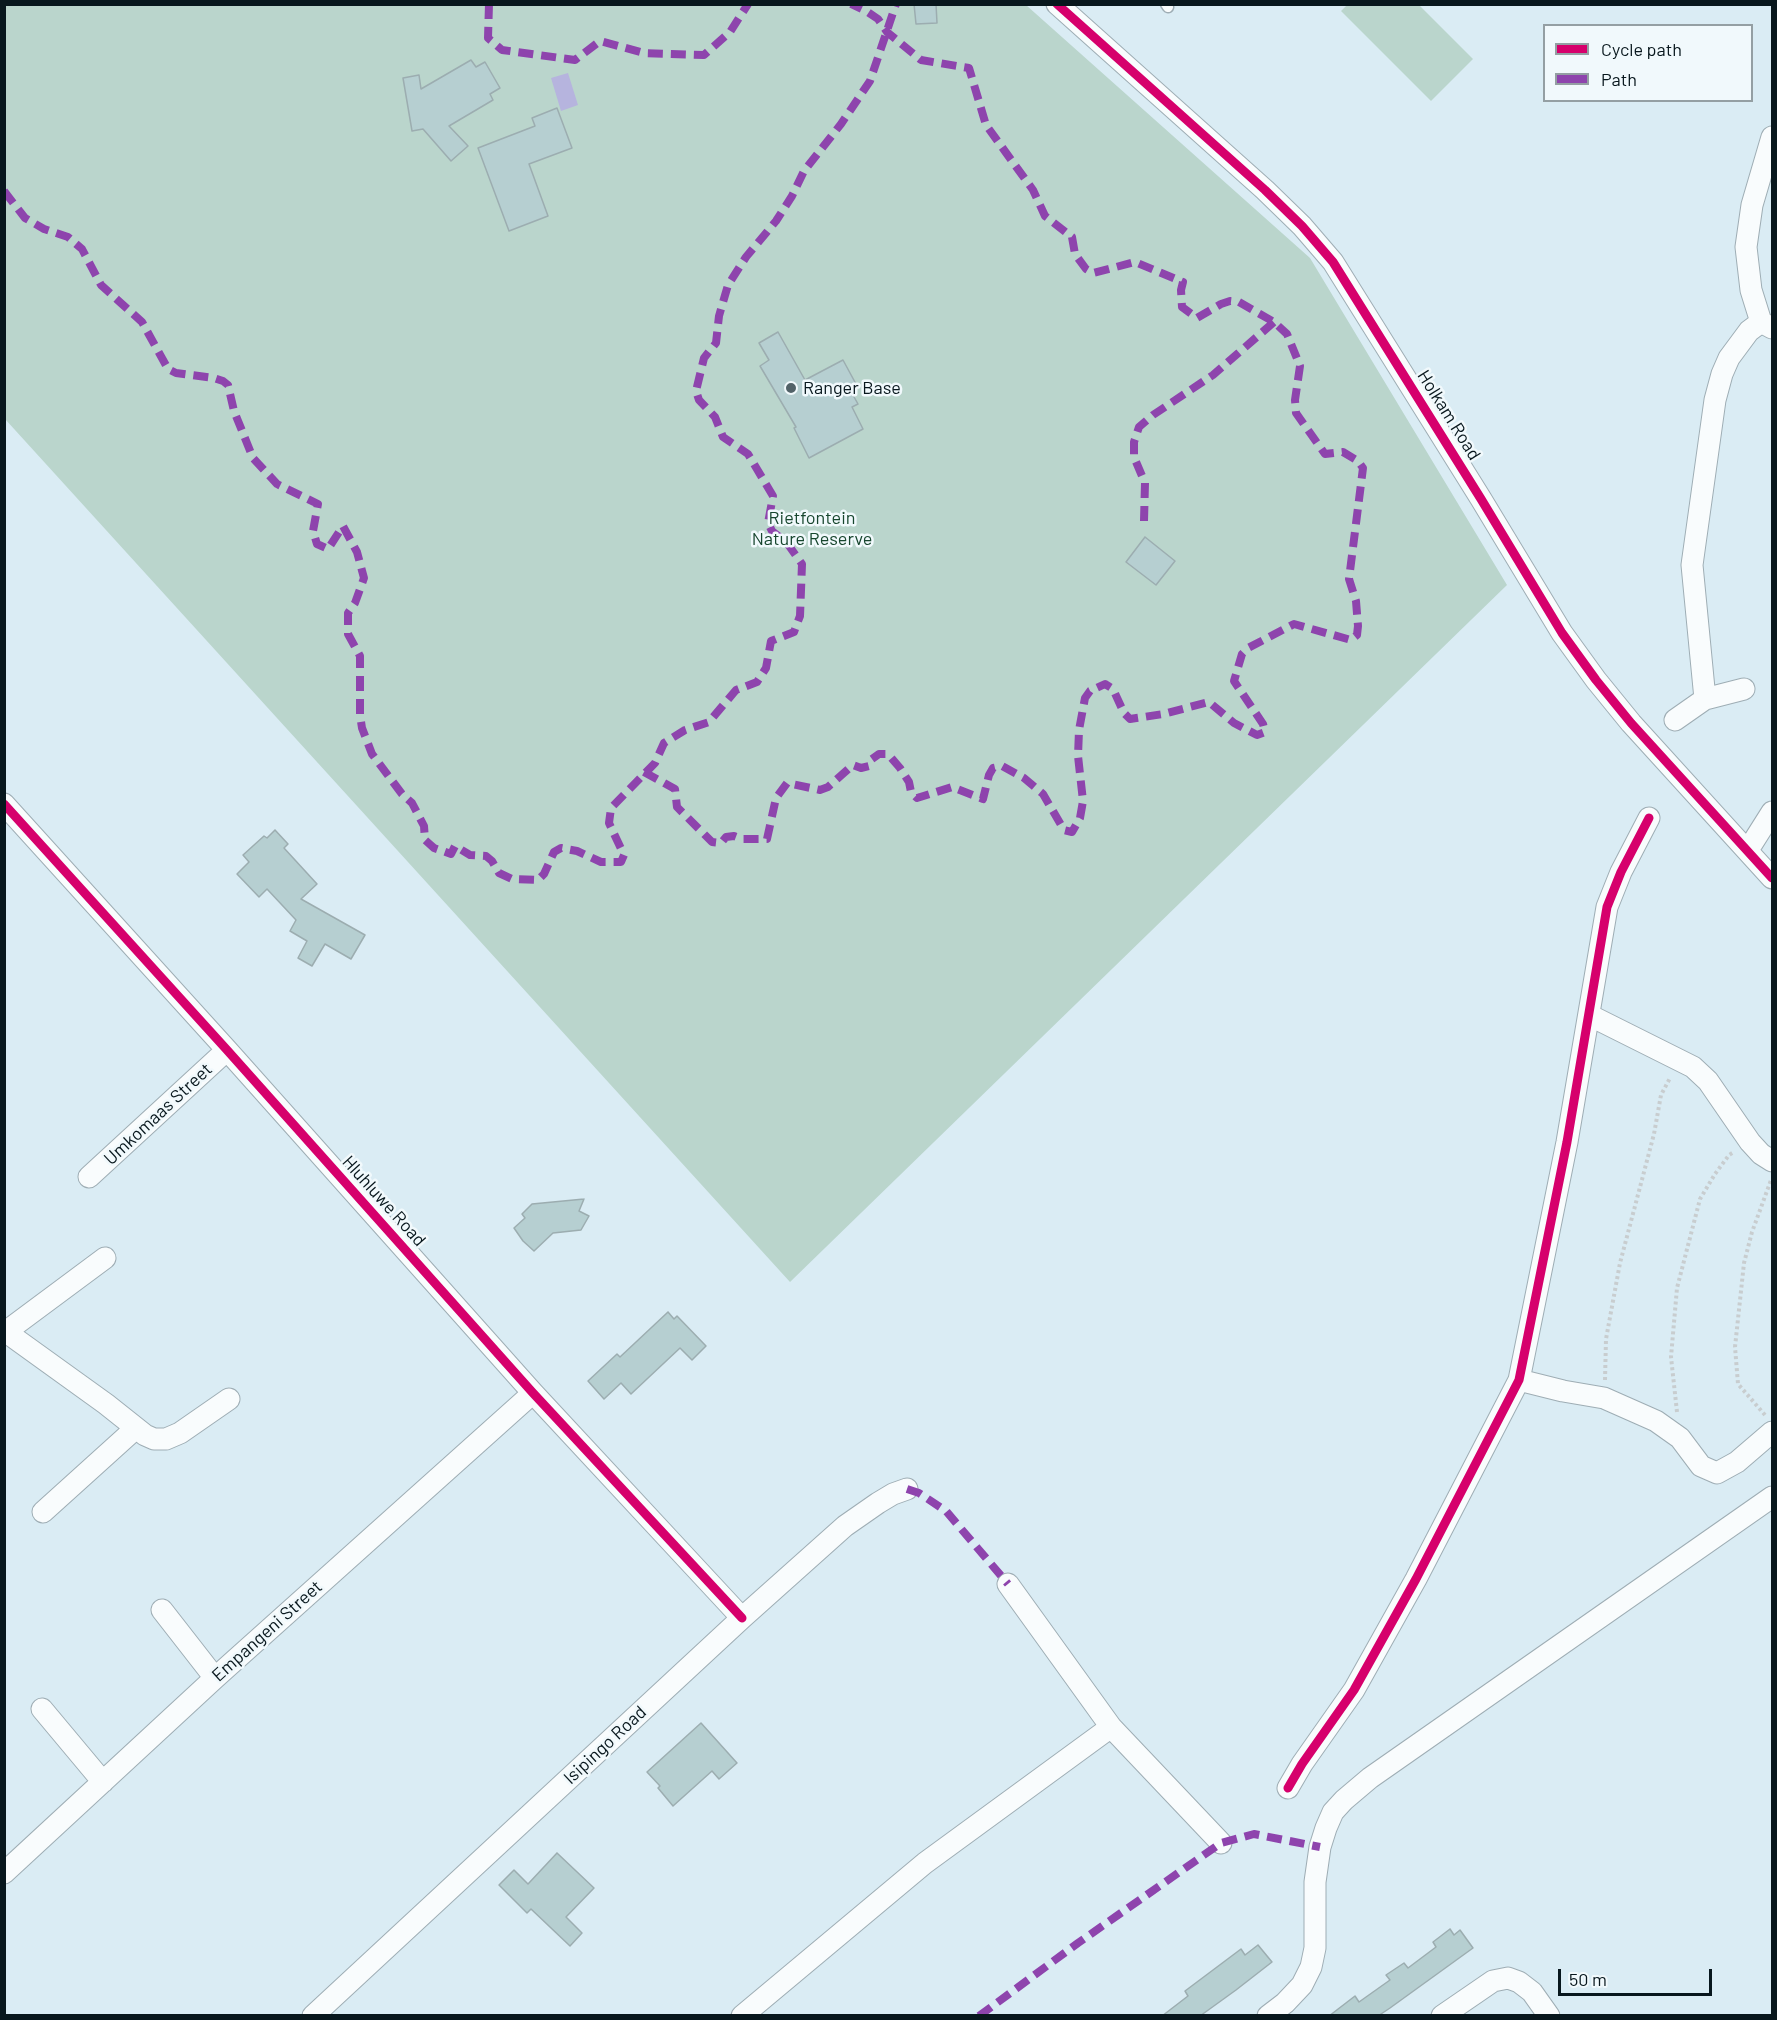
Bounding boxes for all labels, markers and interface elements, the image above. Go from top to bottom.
legend [1543,24,1753,102]
text: Cycle path [1601,38,1682,60]
text: Path [1601,68,1637,90]
street label: Holkam Road [1413,366,1485,464]
place label: Ranger Base [803,377,901,399]
marker: Ranger Base [784,381,798,395]
park label: Rietfontein Nature Reserve [752,507,872,550]
street label: Umkomaas Street [100,1058,216,1170]
street label: Hluhluwe Road [338,1151,430,1251]
street label: Empangeni Street [207,1576,327,1686]
street label: Isipingo Road [559,1701,651,1789]
scale bar [1561,1957,1716,1995]
text: 50 m [1569,1968,1607,1990]

